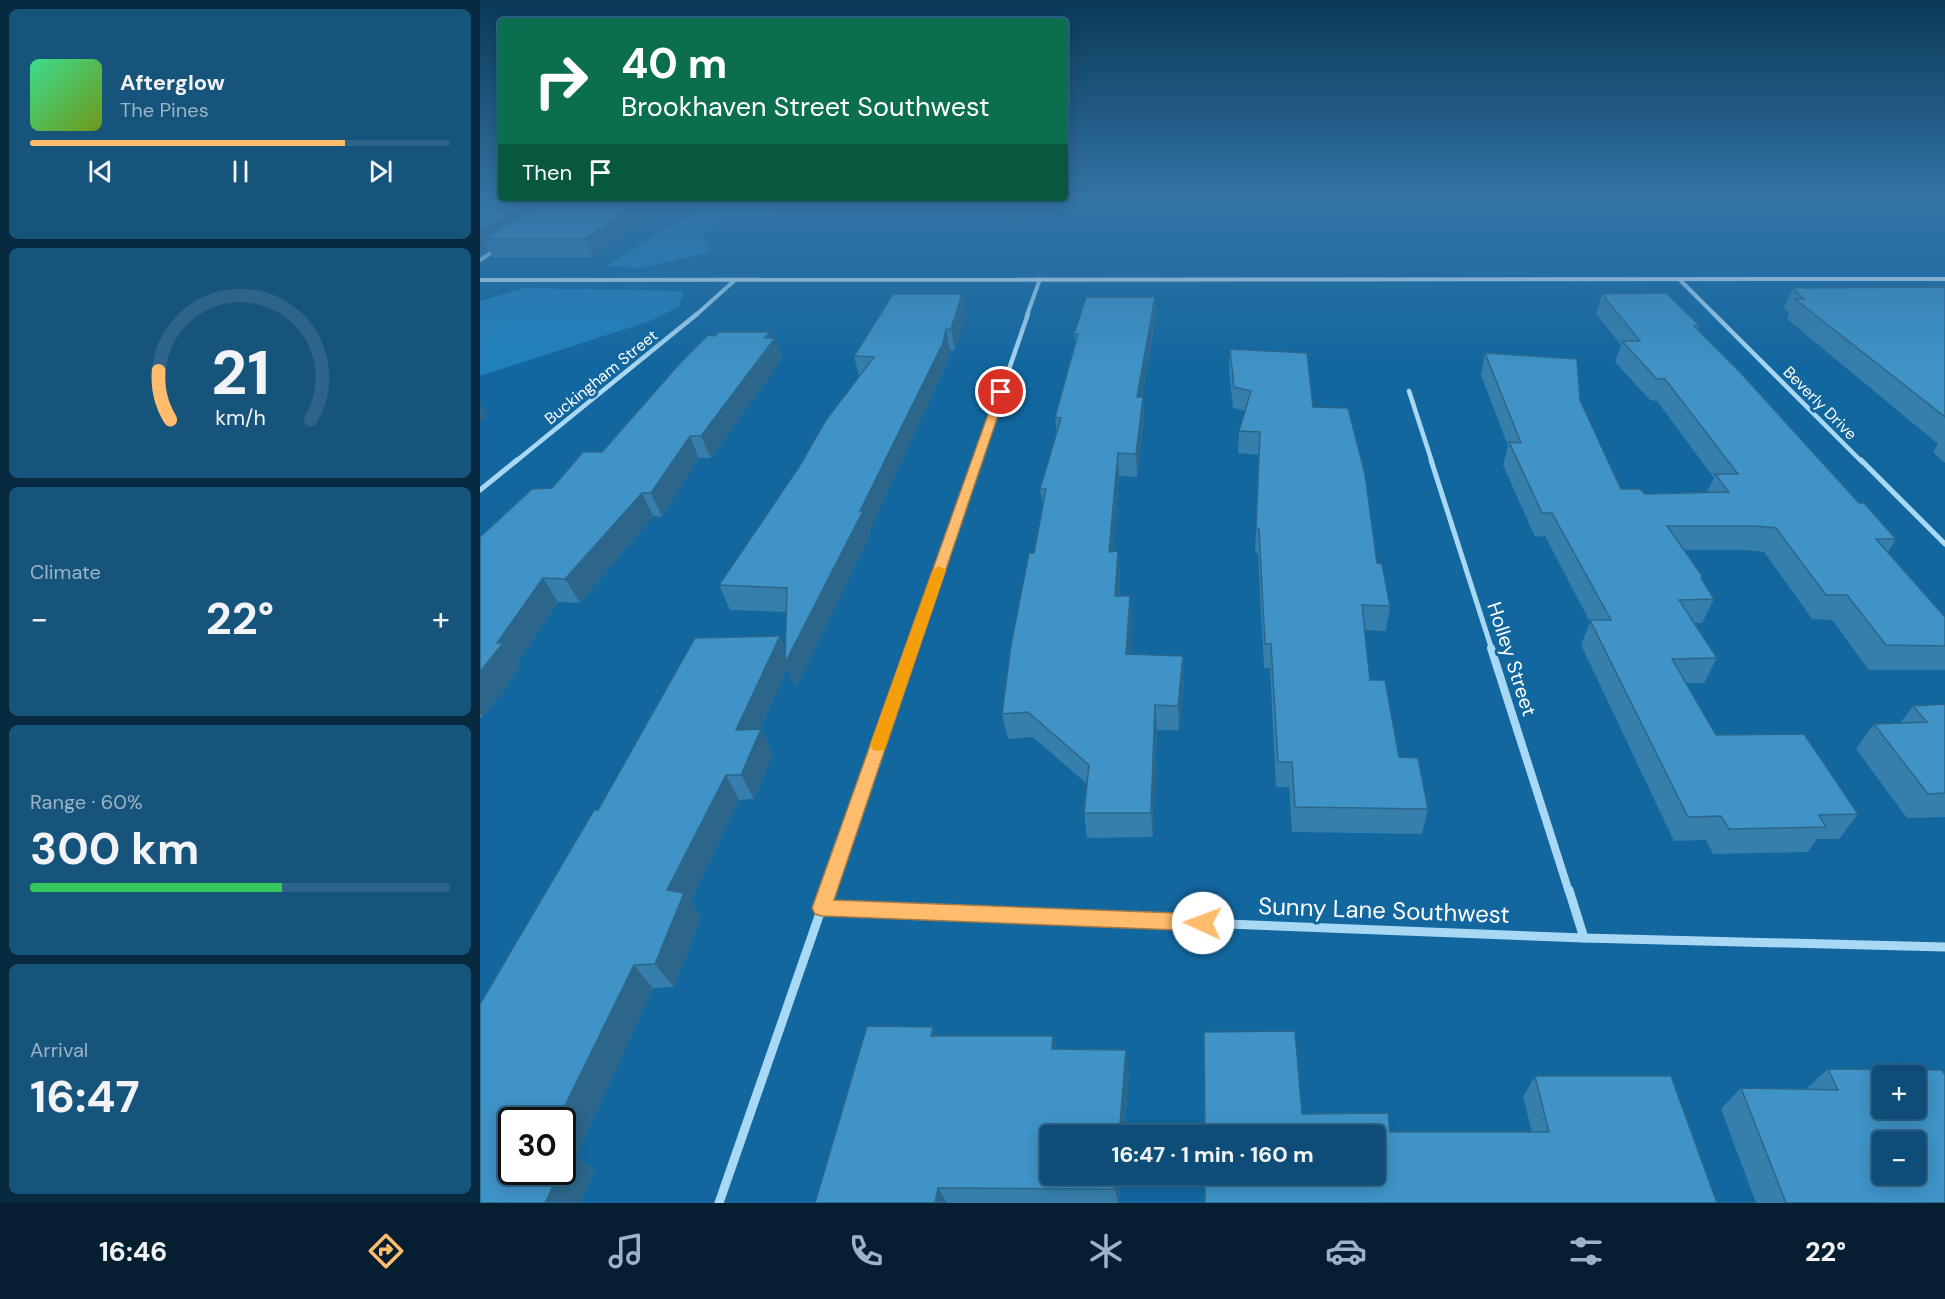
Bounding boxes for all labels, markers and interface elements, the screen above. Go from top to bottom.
text: 40 m [621,36,727,91]
icon: right [522,42,600,120]
text: Afterglow [120,68,225,97]
text: Brookhaven Street Southwest [621,89,990,124]
text: The Pines [120,97,209,123]
icon: previous [84,155,117,188]
icon: pause [224,155,257,188]
icon: next [364,155,397,188]
icon: arrive [584,156,617,189]
text: Then [522,158,572,187]
street label: Buckingham Street [540,325,662,429]
text: 21 [211,332,269,413]
street label: Beverly Drive [1779,362,1861,444]
pin [975,366,1026,417]
icon: arrive [984,375,1017,408]
text: km/h [215,404,265,432]
text: Climate [30,559,101,585]
text: 22° [206,589,274,648]
text: − [30,597,48,640]
text: + [432,597,450,640]
street label: Holley Street [1481,599,1543,720]
text: Range · 60% [30,789,143,815]
text: 300 km [30,819,199,878]
street label: Sunny Lane Southwest [1258,890,1510,930]
position arrow [1171,891,1235,955]
text: Arrival [30,1037,88,1063]
map controls [1872,1065,1926,1185]
button: + [1872,1065,1926,1119]
text: 16:47 [30,1067,140,1126]
speed limit sign: 30 [498,1107,576,1185]
button: − [1872,1131,1926,1185]
text: 16:47 · 1 min · 160 m [1111,1140,1314,1169]
icon: directions [365,1230,407,1272]
icon: music [605,1230,647,1272]
icon: phone [845,1230,887,1272]
icon: climate [1085,1230,1127,1272]
icon: car [1325,1230,1367,1272]
icon: filters [1565,1230,1607,1272]
text: 16:46 [99,1234,167,1269]
text: 22° [1805,1234,1846,1269]

